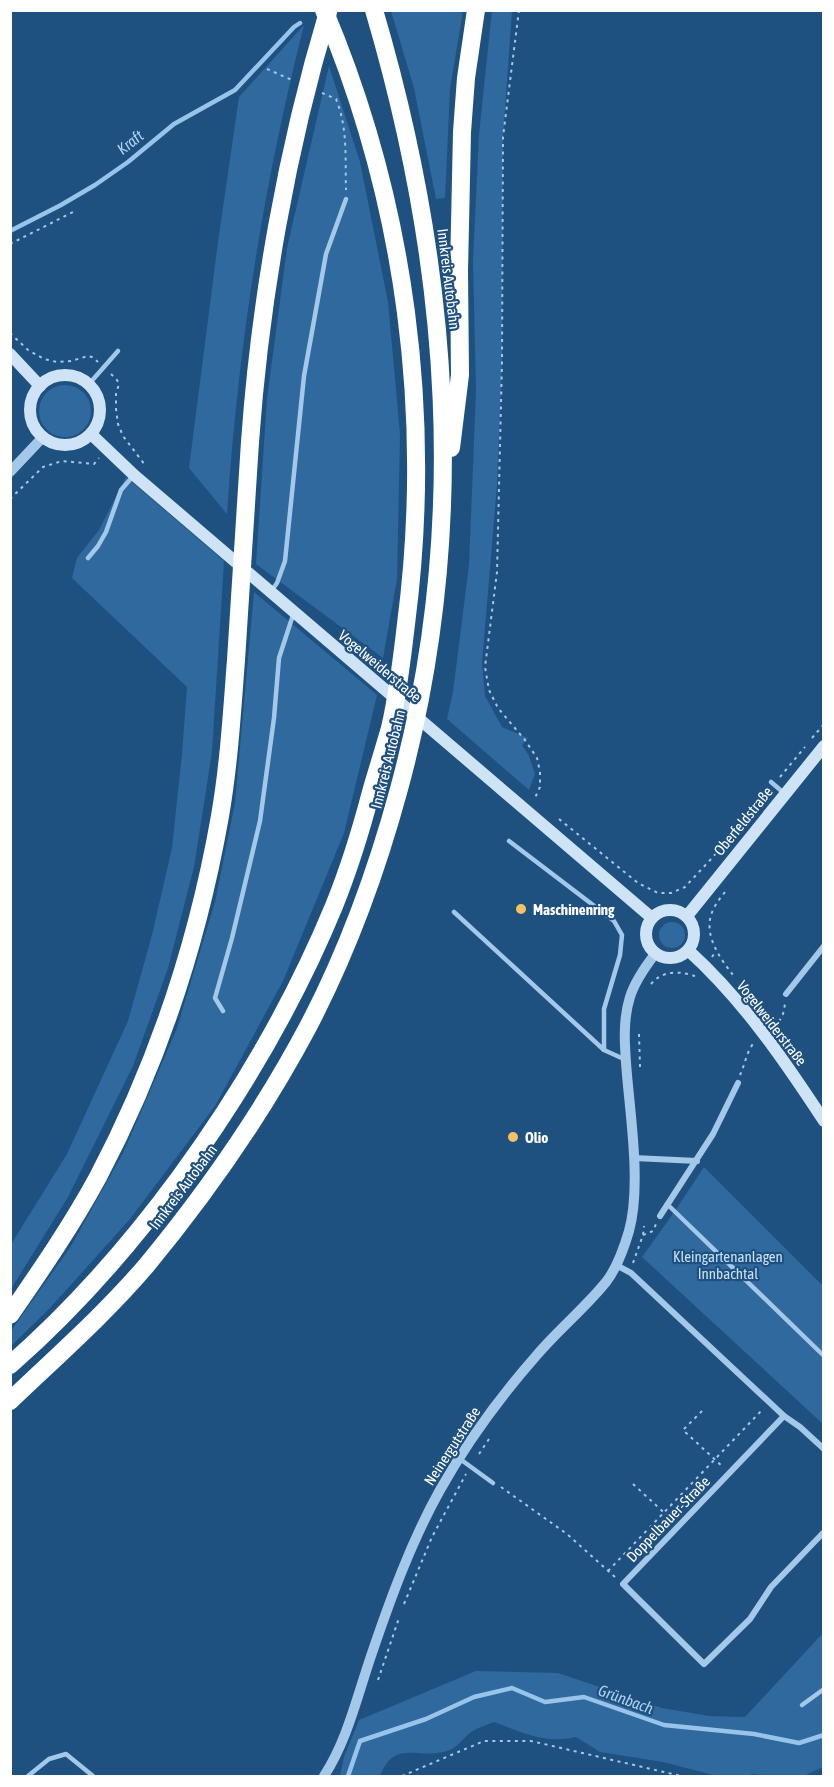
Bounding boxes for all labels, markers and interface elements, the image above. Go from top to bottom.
water label: Kraft [113,126,147,158]
street label: Innkreis Autobahn [434,228,464,330]
street label: Vogelweiderstraße [335,626,425,706]
street label: Innkreis Autobahn [367,708,409,810]
street label: Oberfeldstraße [710,783,776,859]
place label: Maschinenring [533,901,615,918]
marker: Maschinenring [514,902,528,916]
street label: Vogelweiderstraße [734,977,810,1069]
place label: Olio [525,1129,548,1146]
marker: Olio [506,1130,520,1144]
street label: Innkreis Autobahn [146,1141,220,1233]
park label: Kleingartenanlagen Innbachtal [673,1248,783,1282]
street label: Neinergutstraße [420,1404,484,1488]
street label: Doppelbauer-Straße [623,1473,713,1565]
water label: Grünbach [596,1681,656,1717]

